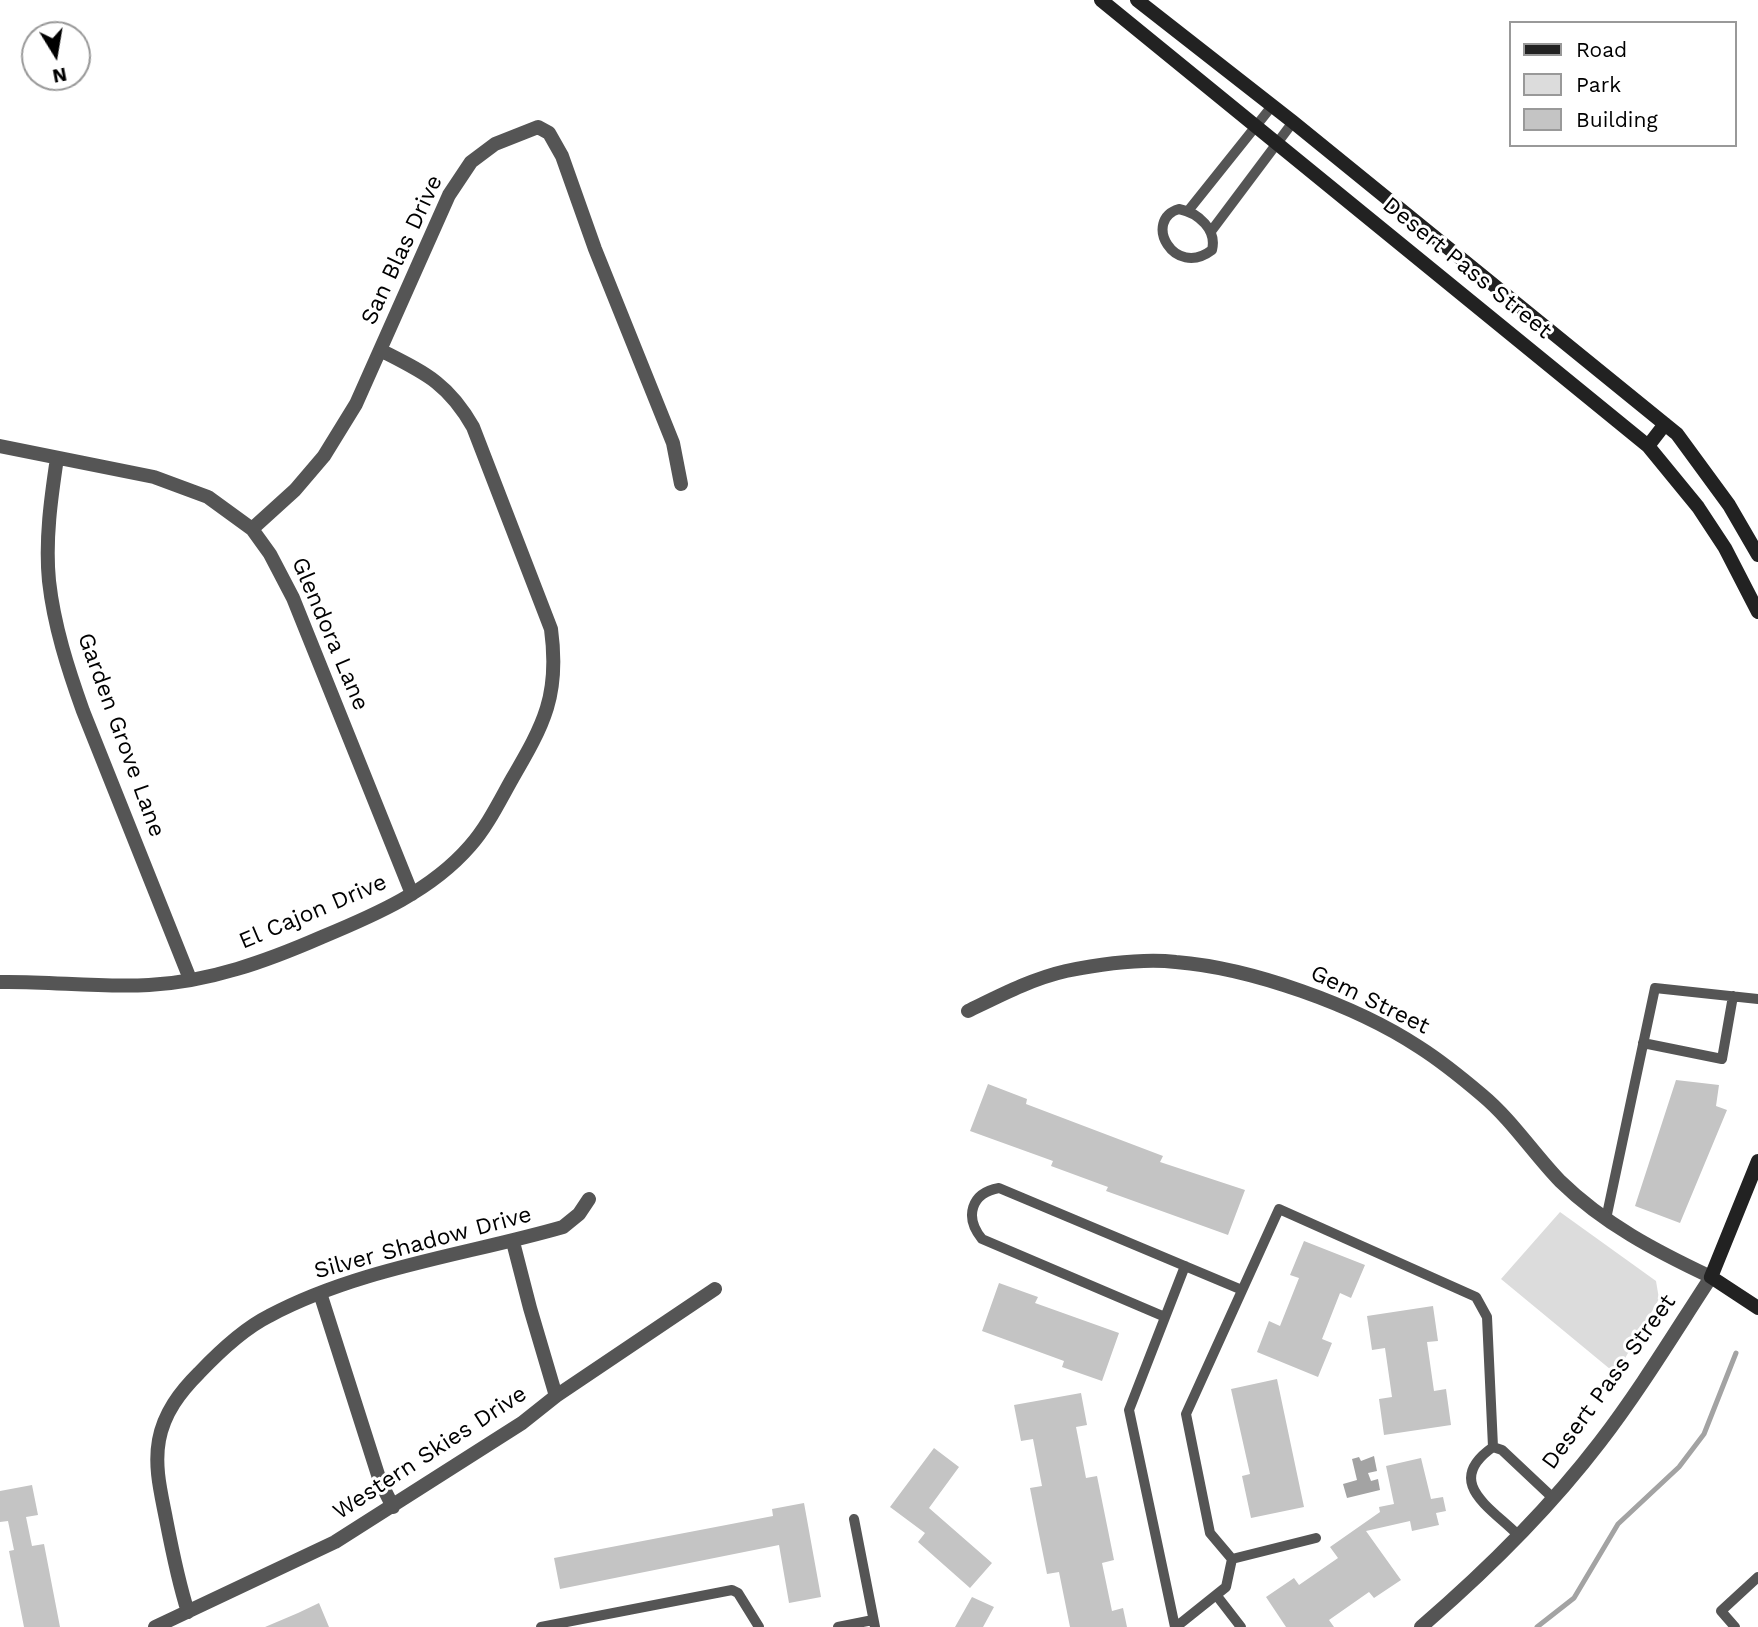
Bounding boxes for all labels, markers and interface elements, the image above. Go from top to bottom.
north arrow [21,21,91,91]
legend [1510,21,1737,147]
text: Road [1576,37,1627,62]
text: N [51,63,69,88]
text: Park [1576,72,1621,97]
text: Building [1576,107,1658,132]
street label: San Blas Drive [355,171,449,329]
street label: Desert Pass Street [1377,191,1557,345]
street label: Glendora Lane [285,553,375,715]
street label: Garden Grove Lane [71,629,171,841]
street label: El Cajon Drive [235,869,391,955]
street label: Gem Street [1306,959,1434,1041]
street label: Silver Shadow Drive [311,1201,535,1285]
street label: Desert Pass Street [1536,1289,1682,1475]
street label: Western Skies Drive [328,1380,532,1526]

